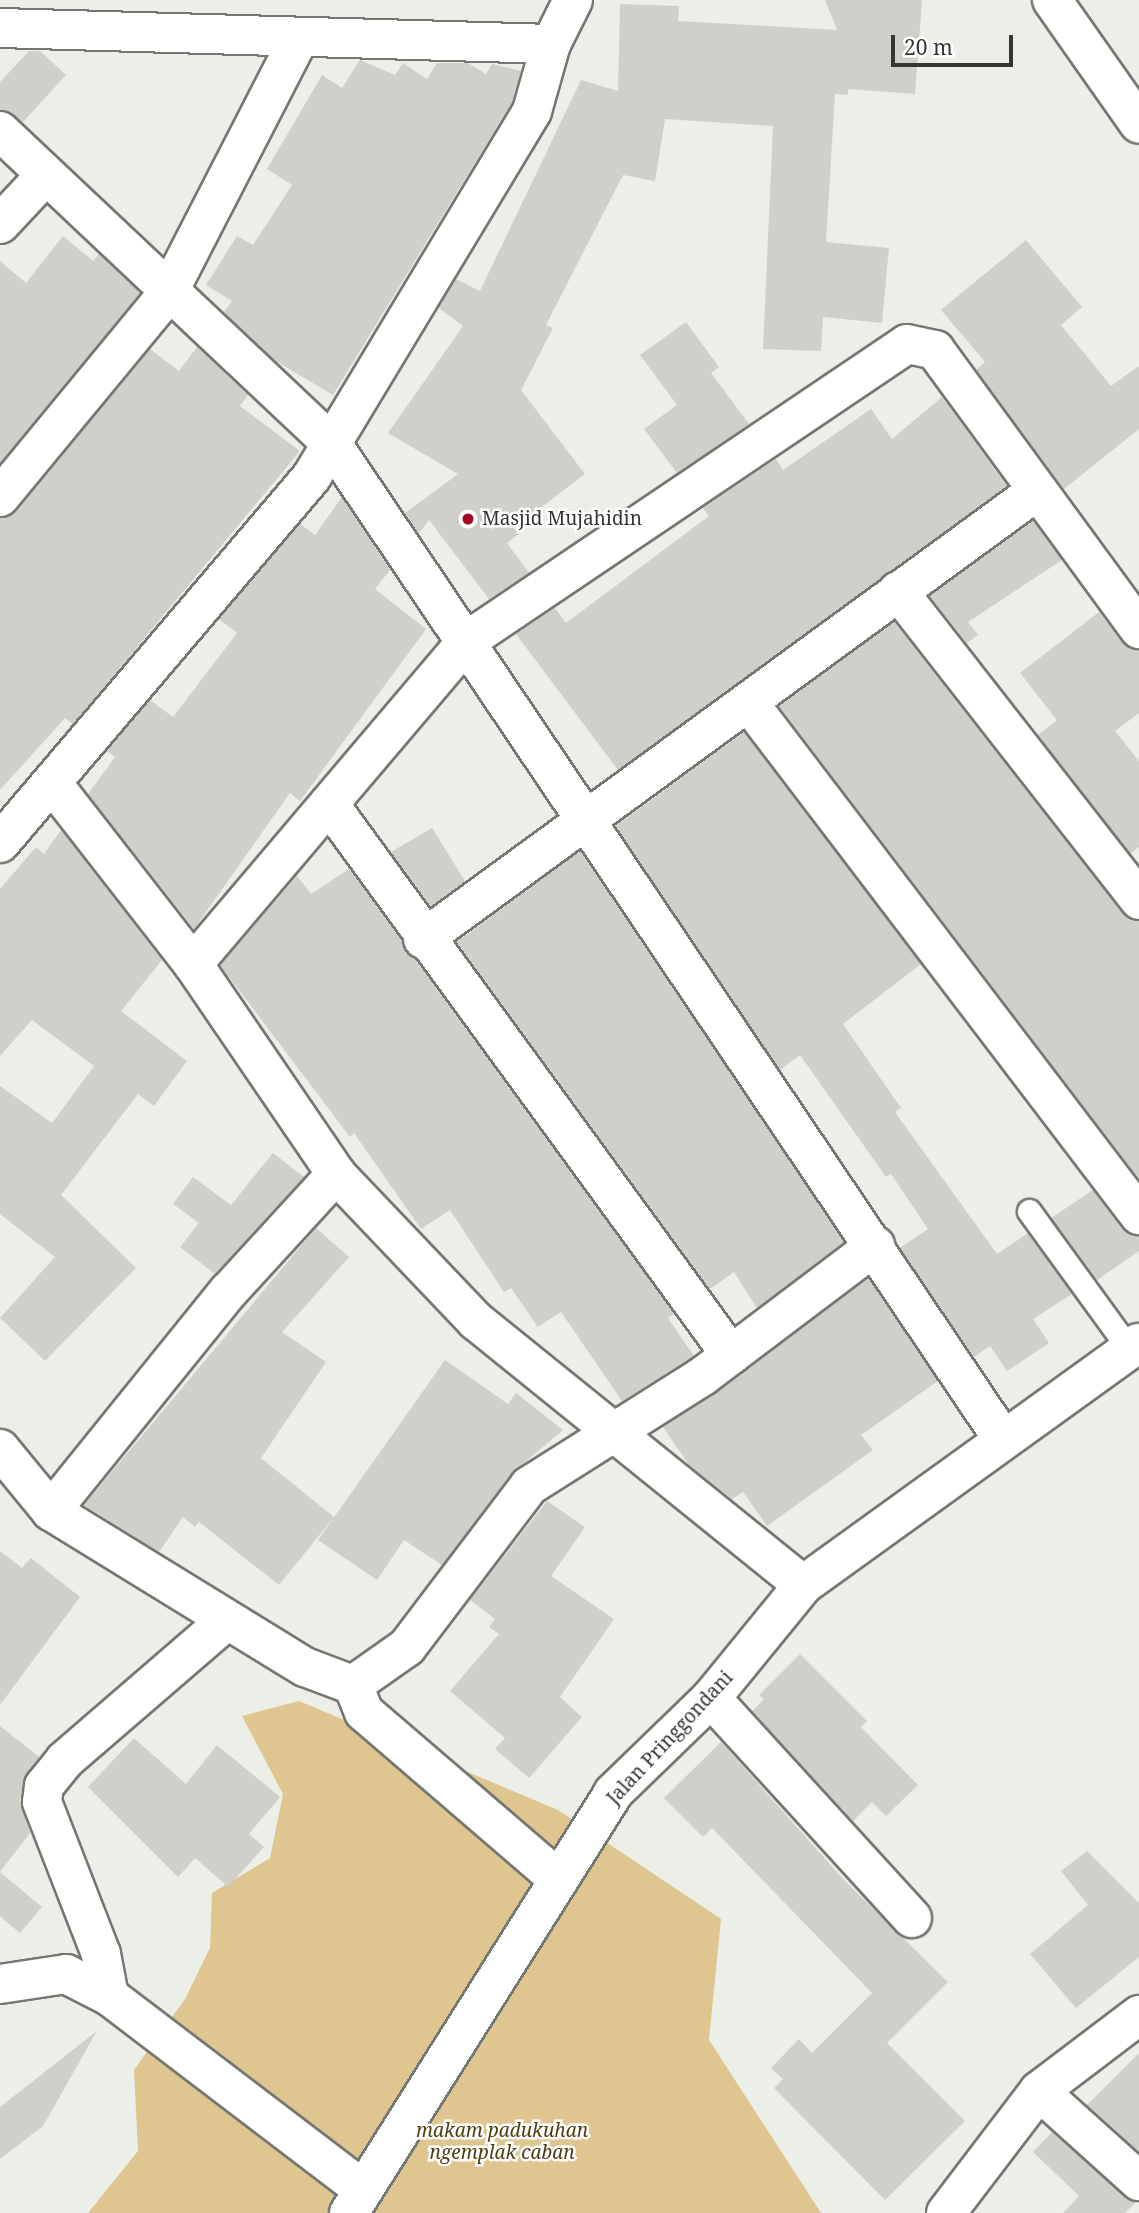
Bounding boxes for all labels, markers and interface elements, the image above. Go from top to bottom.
scale bar [894,21,1016,65]
text: 20 m [904,33,953,61]
place label: Masjid Mujahidin [482,508,642,530]
marker: Masjid Mujahidin [460,511,476,527]
street label: Jalan Pringgondani [602,1666,738,1810]
park label: makam padukuhan ngemplak caban [416,2120,588,2164]

